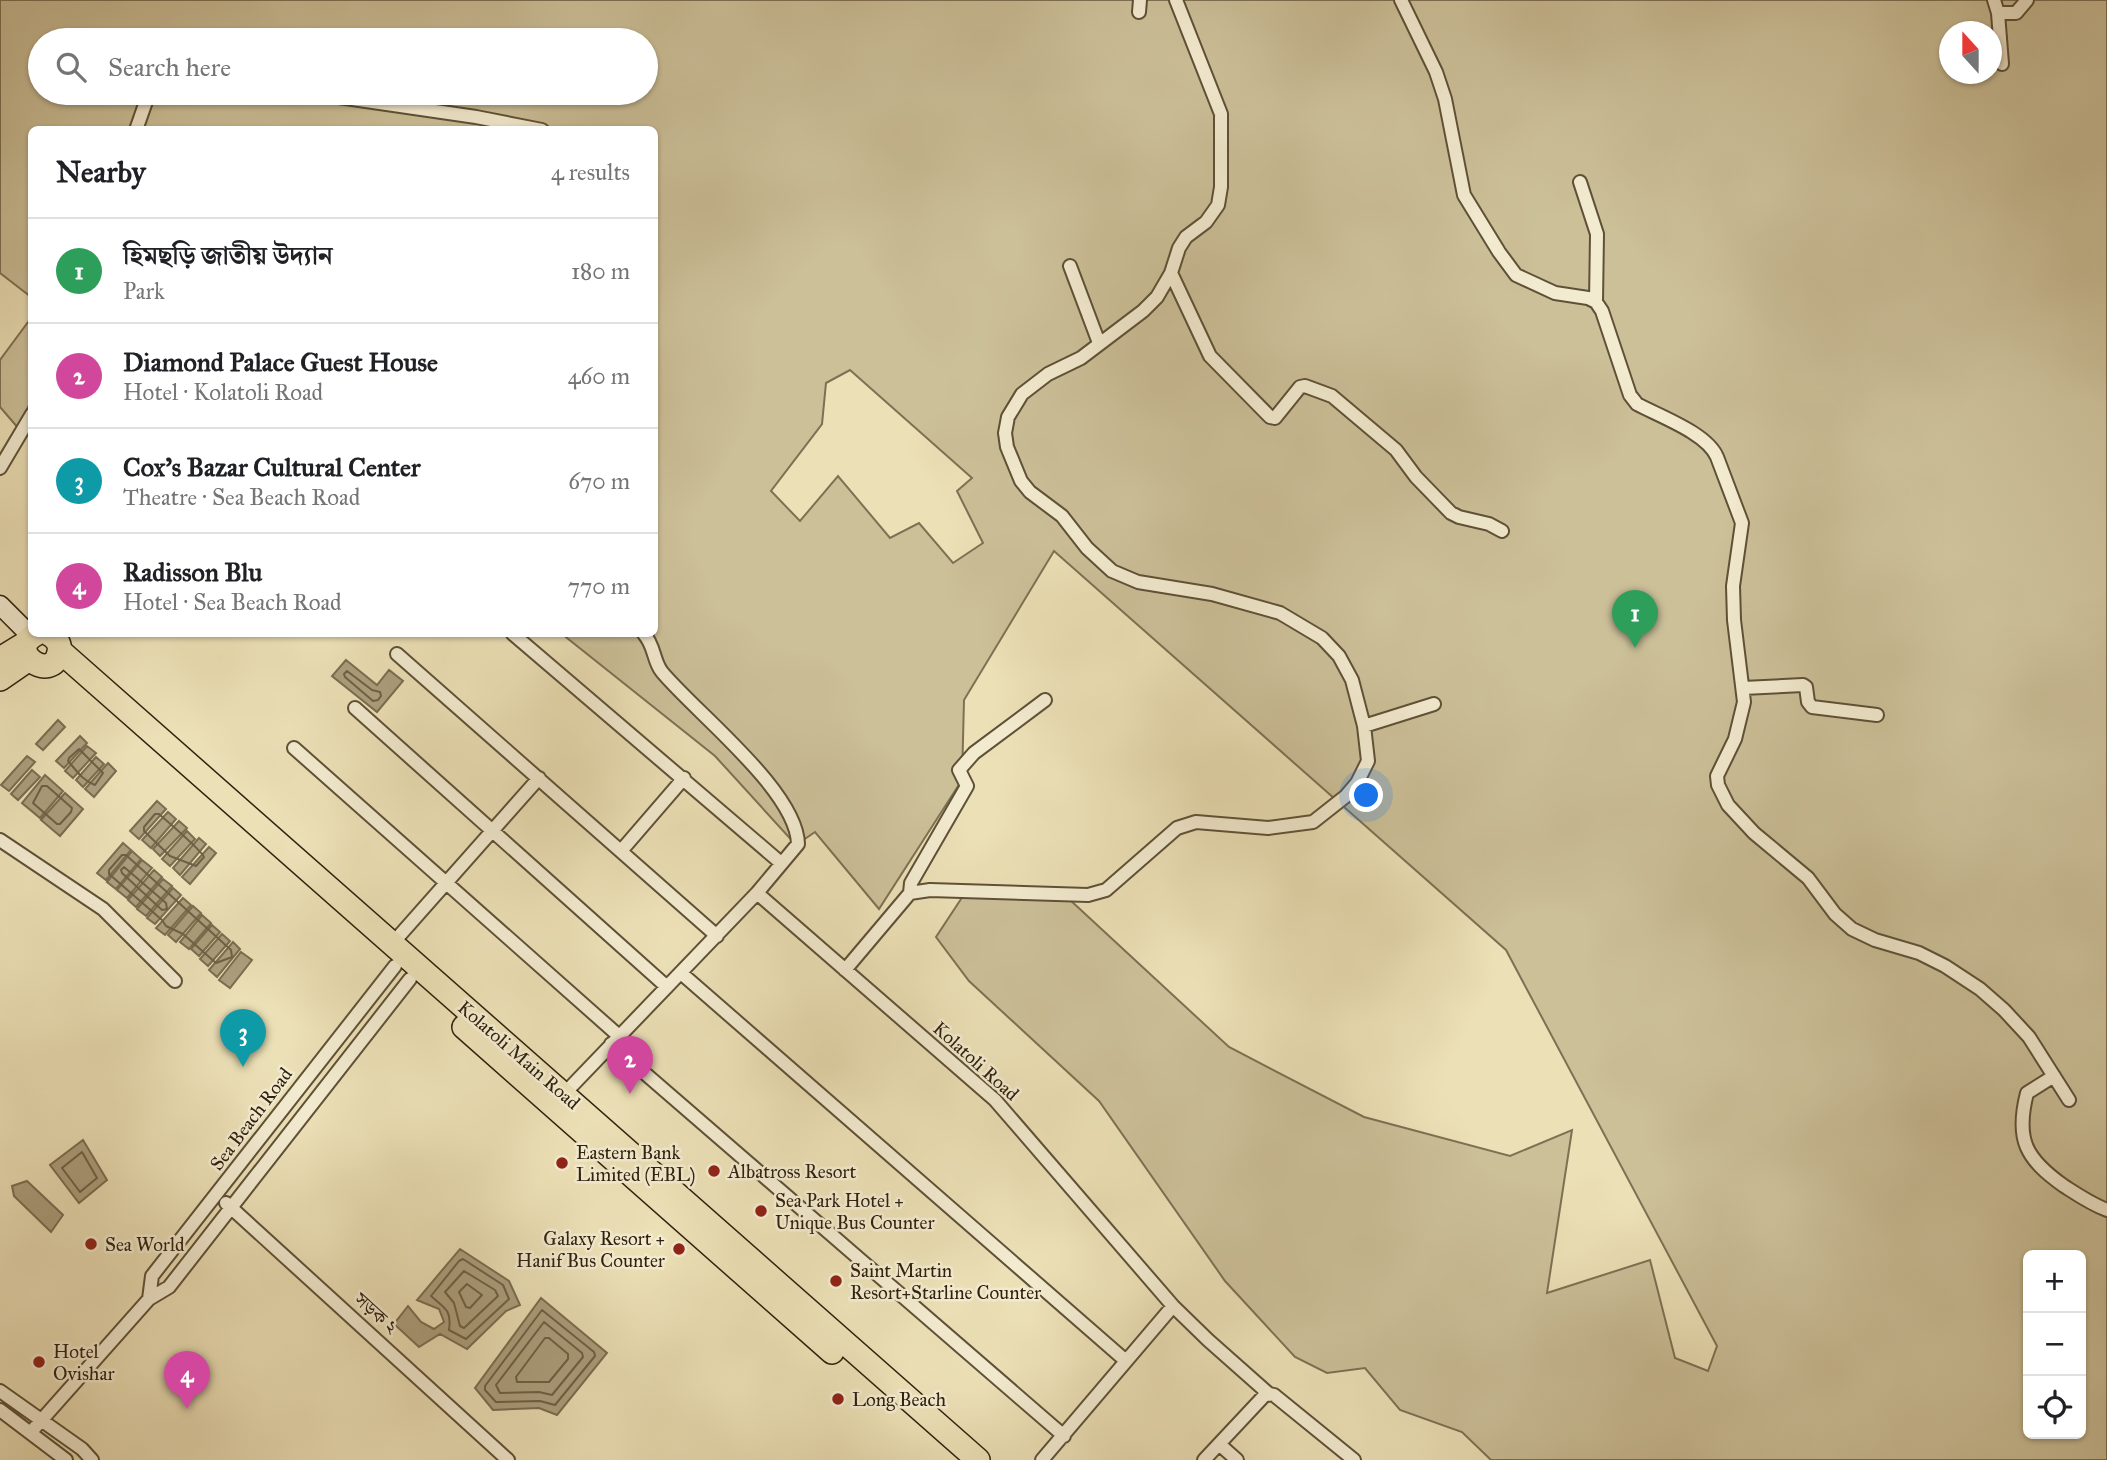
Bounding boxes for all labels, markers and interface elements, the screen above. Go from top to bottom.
north arrow [1939,21,2002,84]
search box [28,28,658,105]
icon: search [52,48,90,86]
text: Search here [108,51,231,83]
text: Nearby [56,154,146,190]
text: 4 results [551,158,630,186]
text: হিমছড়ি জাতীয় উদ্যান [123,239,333,271]
text: 1 [74,257,84,285]
text: 180 m [571,257,630,285]
text: Park [123,277,165,305]
text: Diamond Palace Guest House [123,346,438,378]
text: 2 [73,362,85,390]
text: 460 m [568,362,630,390]
text: Hotel · Kolatoli Road [123,378,323,406]
text: Cox's Bazar Cultural Center [123,451,420,483]
text: 3 [74,467,84,495]
text: 670 m [568,467,630,495]
text: Theatre · Sea Beach Road [123,483,360,511]
text: Radisson Blu [123,556,262,588]
text: 4 [73,572,85,600]
text: 770 m [568,572,630,600]
text: Hotel · Sea Beach Road [123,588,342,616]
pin: 1 [1612,590,1658,648]
your location [1349,778,1383,812]
street label: Kolatoli Main Road [453,996,585,1115]
pin: 3 [220,1009,266,1067]
street label: Kolatoli Road [928,1017,1024,1106]
pin: 2 [607,1036,653,1094]
street label: Sea Beach Road [205,1063,297,1175]
place label: Eastern Bank Limited (EBL) [576,1141,695,1187]
marker: Eastern Bank Limited (EBL) [554,1155,570,1171]
place label: Albatross Resort [727,1160,856,1183]
marker: Albatross Resort [706,1163,722,1179]
place label: Sea Park Hotel + Unique Bus Counter [775,1189,936,1235]
marker: Sea Park Hotel + Unique Bus Counter [753,1203,769,1219]
place label: Galaxy Resort + Hanif Bus Counter [516,1227,666,1272]
place label: Sea World [105,1233,185,1256]
marker: Sea World [83,1236,99,1252]
marker: Galaxy Resort + Hanif Bus Counter [671,1241,687,1257]
map controls [2023,1250,2086,1439]
button: + [2023,1250,2086,1313]
place label: Saint Martin Resort+Starline Counter [850,1259,1042,1304]
marker: Saint Martin Resort+Starline Counter [828,1273,844,1289]
street label: সড়ক ২ [349,1287,403,1339]
button: − [2023,1313,2086,1376]
place label: Hotel Ovishar [53,1340,115,1385]
pin: 4 [164,1351,210,1409]
marker: Hotel Ovishar [31,1354,47,1370]
button: locate [2023,1376,2086,1439]
place label: Long Beach [852,1388,947,1412]
marker: Long Beach [830,1391,846,1407]

